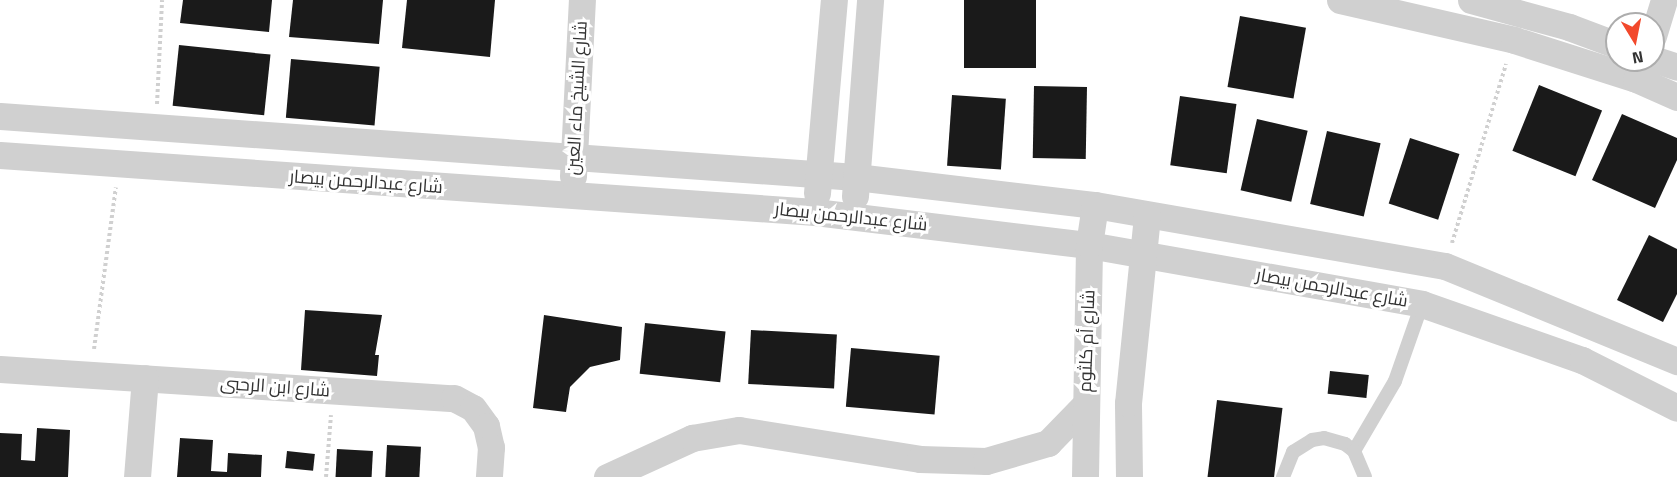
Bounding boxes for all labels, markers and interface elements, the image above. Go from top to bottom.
north arrow [1605,12,1665,72]
street label: شارع الشيخ ماء العين [562,20,592,176]
text: N [1630,45,1645,71]
street label: شارع عبدالرحمن بيصار [289,166,443,198]
street label: شارع عبدالرحمن بيصار [773,198,929,236]
street label: شارع عبدالرحمن بيصار [1254,264,1410,312]
street label: شارع أم كلثوم [1074,289,1100,393]
street label: شارع ابن الرحبى [219,372,331,402]

